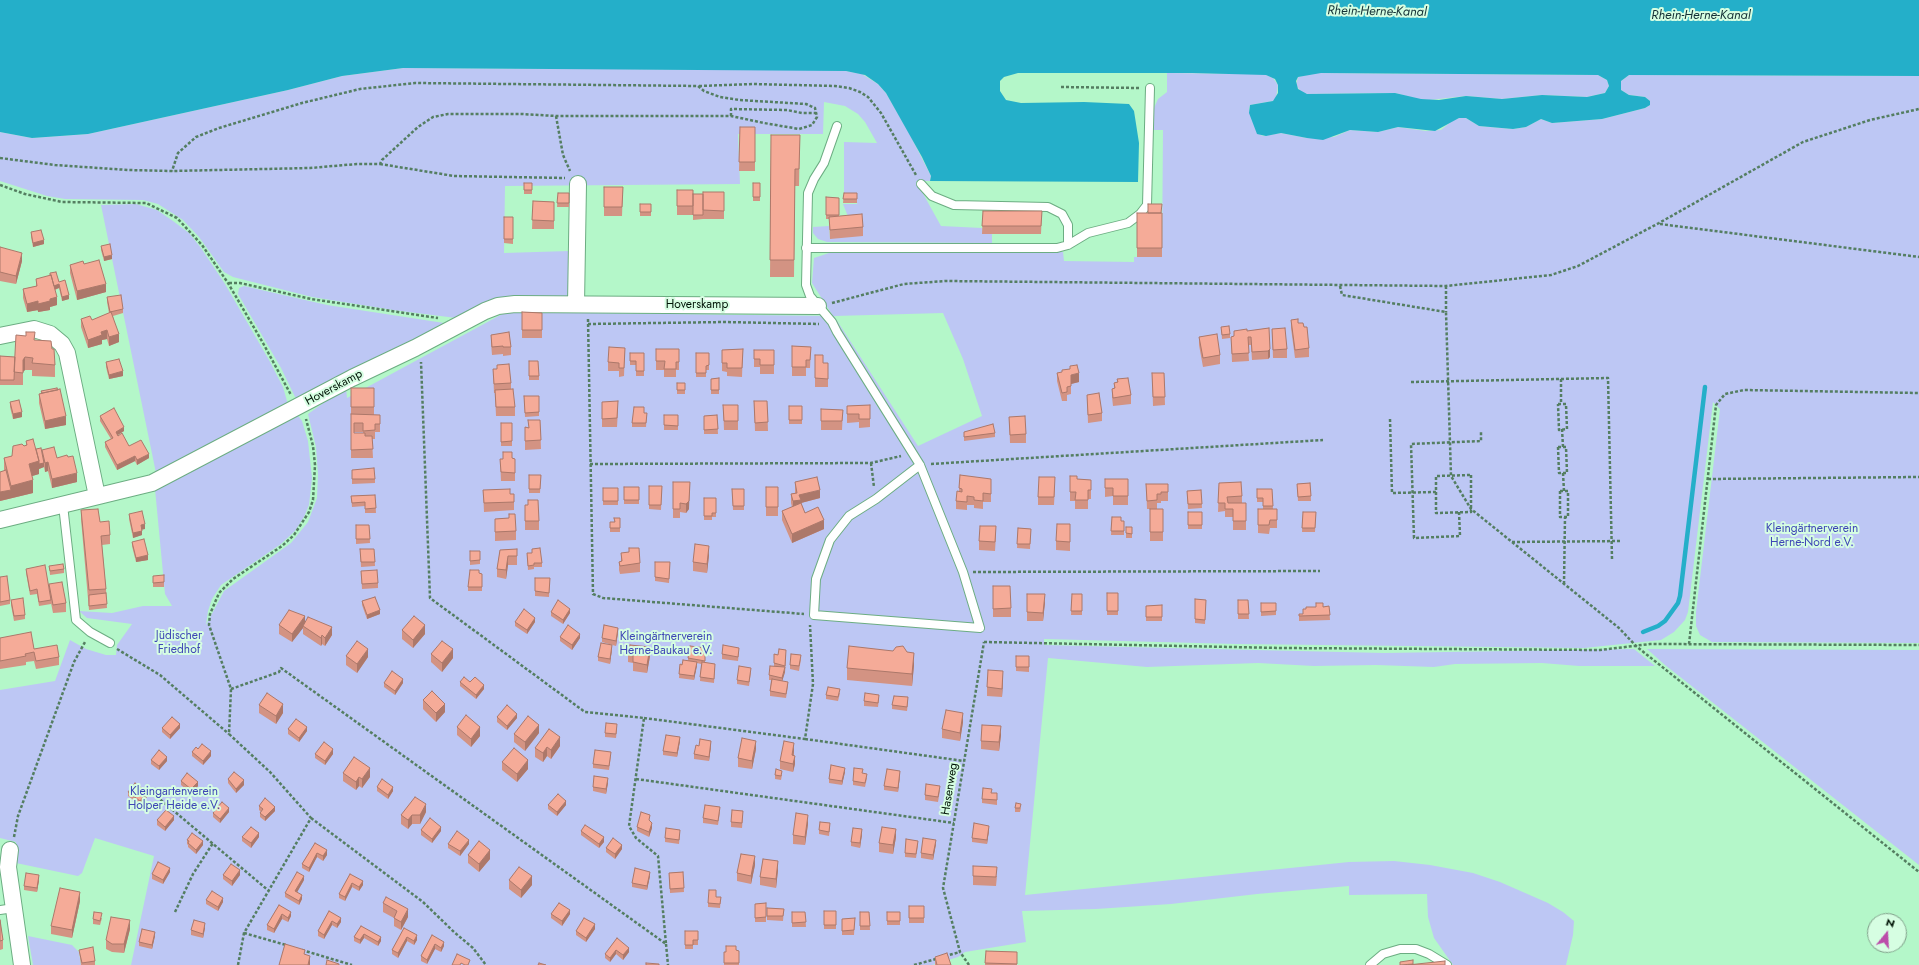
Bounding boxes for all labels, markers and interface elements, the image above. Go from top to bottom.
water label: Rhein-Herne-Kanal [1327,3,1427,21]
water label: Rhein-Herne-Kanal [1651,8,1751,24]
street label: Hoverskamp [666,298,728,312]
street label: Hoverskamp [303,367,365,409]
park label: Kleingärtnerverein Herne-Nord e.V. [1766,522,1858,550]
park label: Jüdischer Friedhof [156,629,202,657]
park label: Kleingärtnerverein Herne-Baukau e.V. [619,630,713,658]
street label: Hasenweg [939,762,961,816]
park label: Kleingartenverein Holper Heide e.V. [128,785,220,813]
north arrow [1867,913,1907,953]
text: N [1884,914,1897,931]

